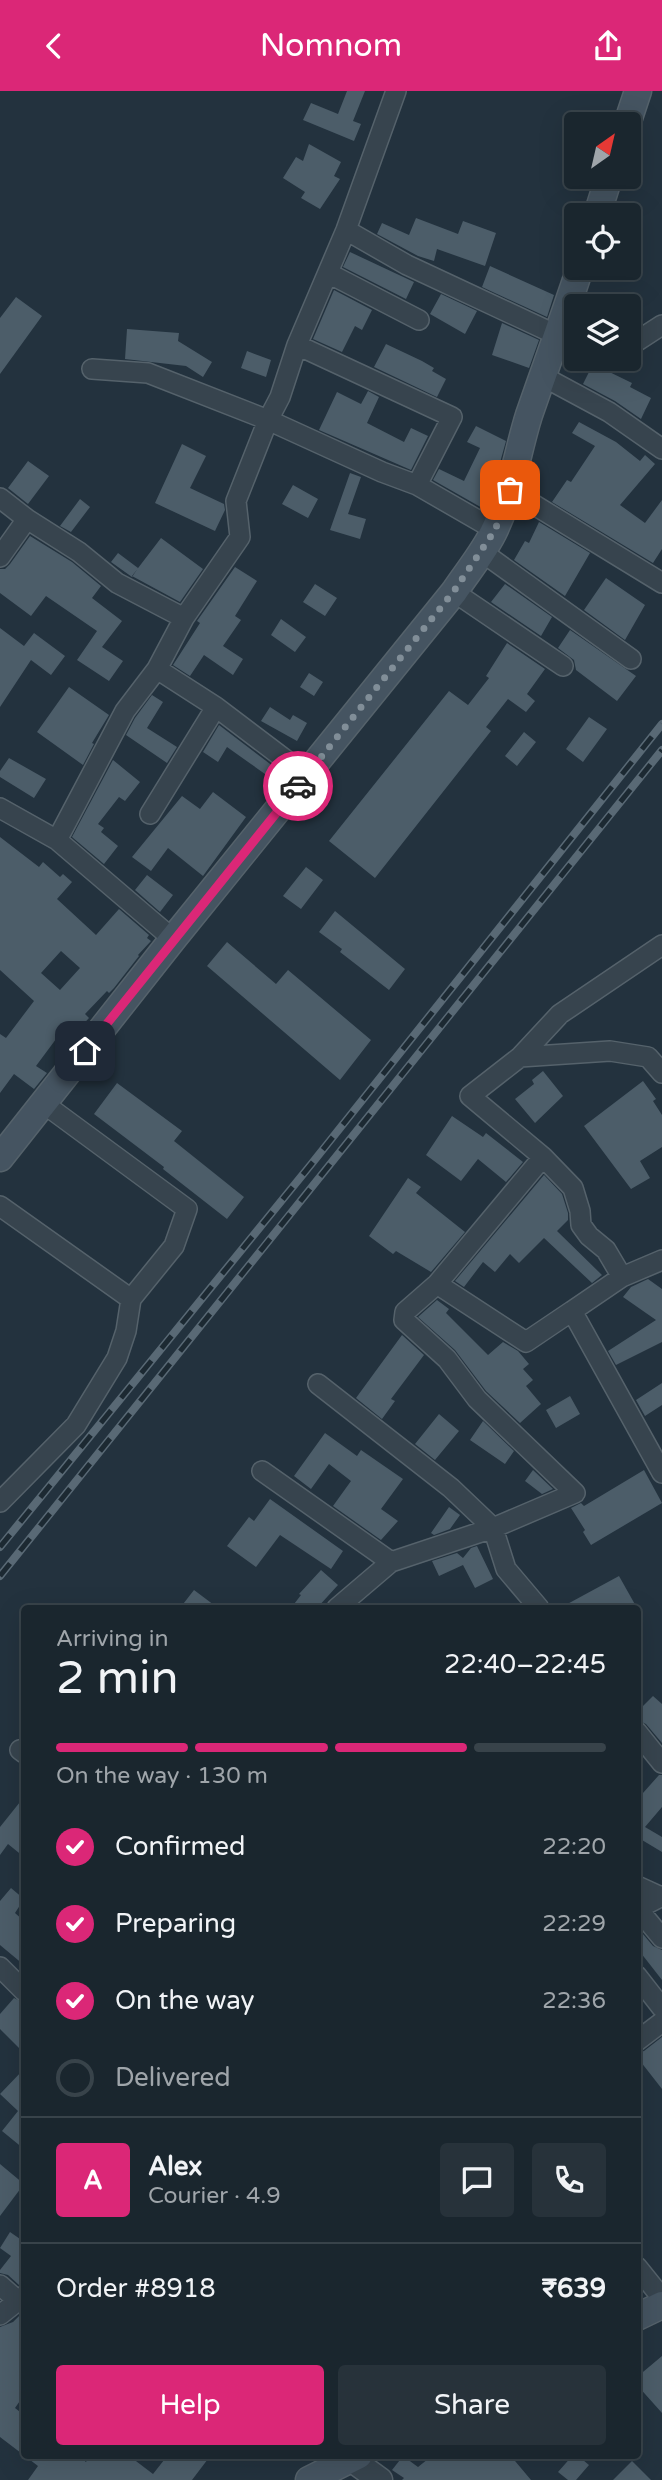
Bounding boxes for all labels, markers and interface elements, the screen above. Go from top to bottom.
icon: back [35,27,73,65]
text: Nomnom [260,27,402,65]
icon: share [589,27,627,65]
north arrow [564,112,640,189]
map controls [564,112,641,371]
button: locate [564,203,641,280]
button: layers [564,294,641,371]
pin [480,460,540,520]
icon: bag [491,471,529,509]
courier [263,751,333,821]
icon: car [279,767,317,805]
pin [55,1021,115,1081]
icon: home [66,1032,104,1070]
text: Arriving in [56,1625,169,1653]
text: 22:40–22:45 [444,1649,606,1680]
text: 2 min [56,1651,179,1706]
text: On the way · 130 m [56,1762,268,1790]
icon: check [56,1828,94,1866]
text: Confirmed [115,1831,245,1862]
text: 22:20 [542,1833,606,1861]
icon: check [56,1905,94,1943]
text: Preparing [115,1908,236,1939]
text: 22:29 [542,1910,606,1938]
icon: check [56,1982,94,2020]
text: On the way [115,1985,255,2016]
text: 22:36 [542,1987,606,2015]
text: Delivered [115,2062,231,2093]
button: chat [440,2143,514,2217]
button: phone [532,2143,606,2217]
text: Alex [148,2151,202,2182]
text: A [83,2165,103,2196]
text: Courier · 4.9 [148,2182,281,2210]
text: Order #8918 [56,2273,216,2304]
text: ₹639 [542,2273,606,2304]
button: Help [56,2365,324,2445]
button: Share [338,2365,606,2445]

